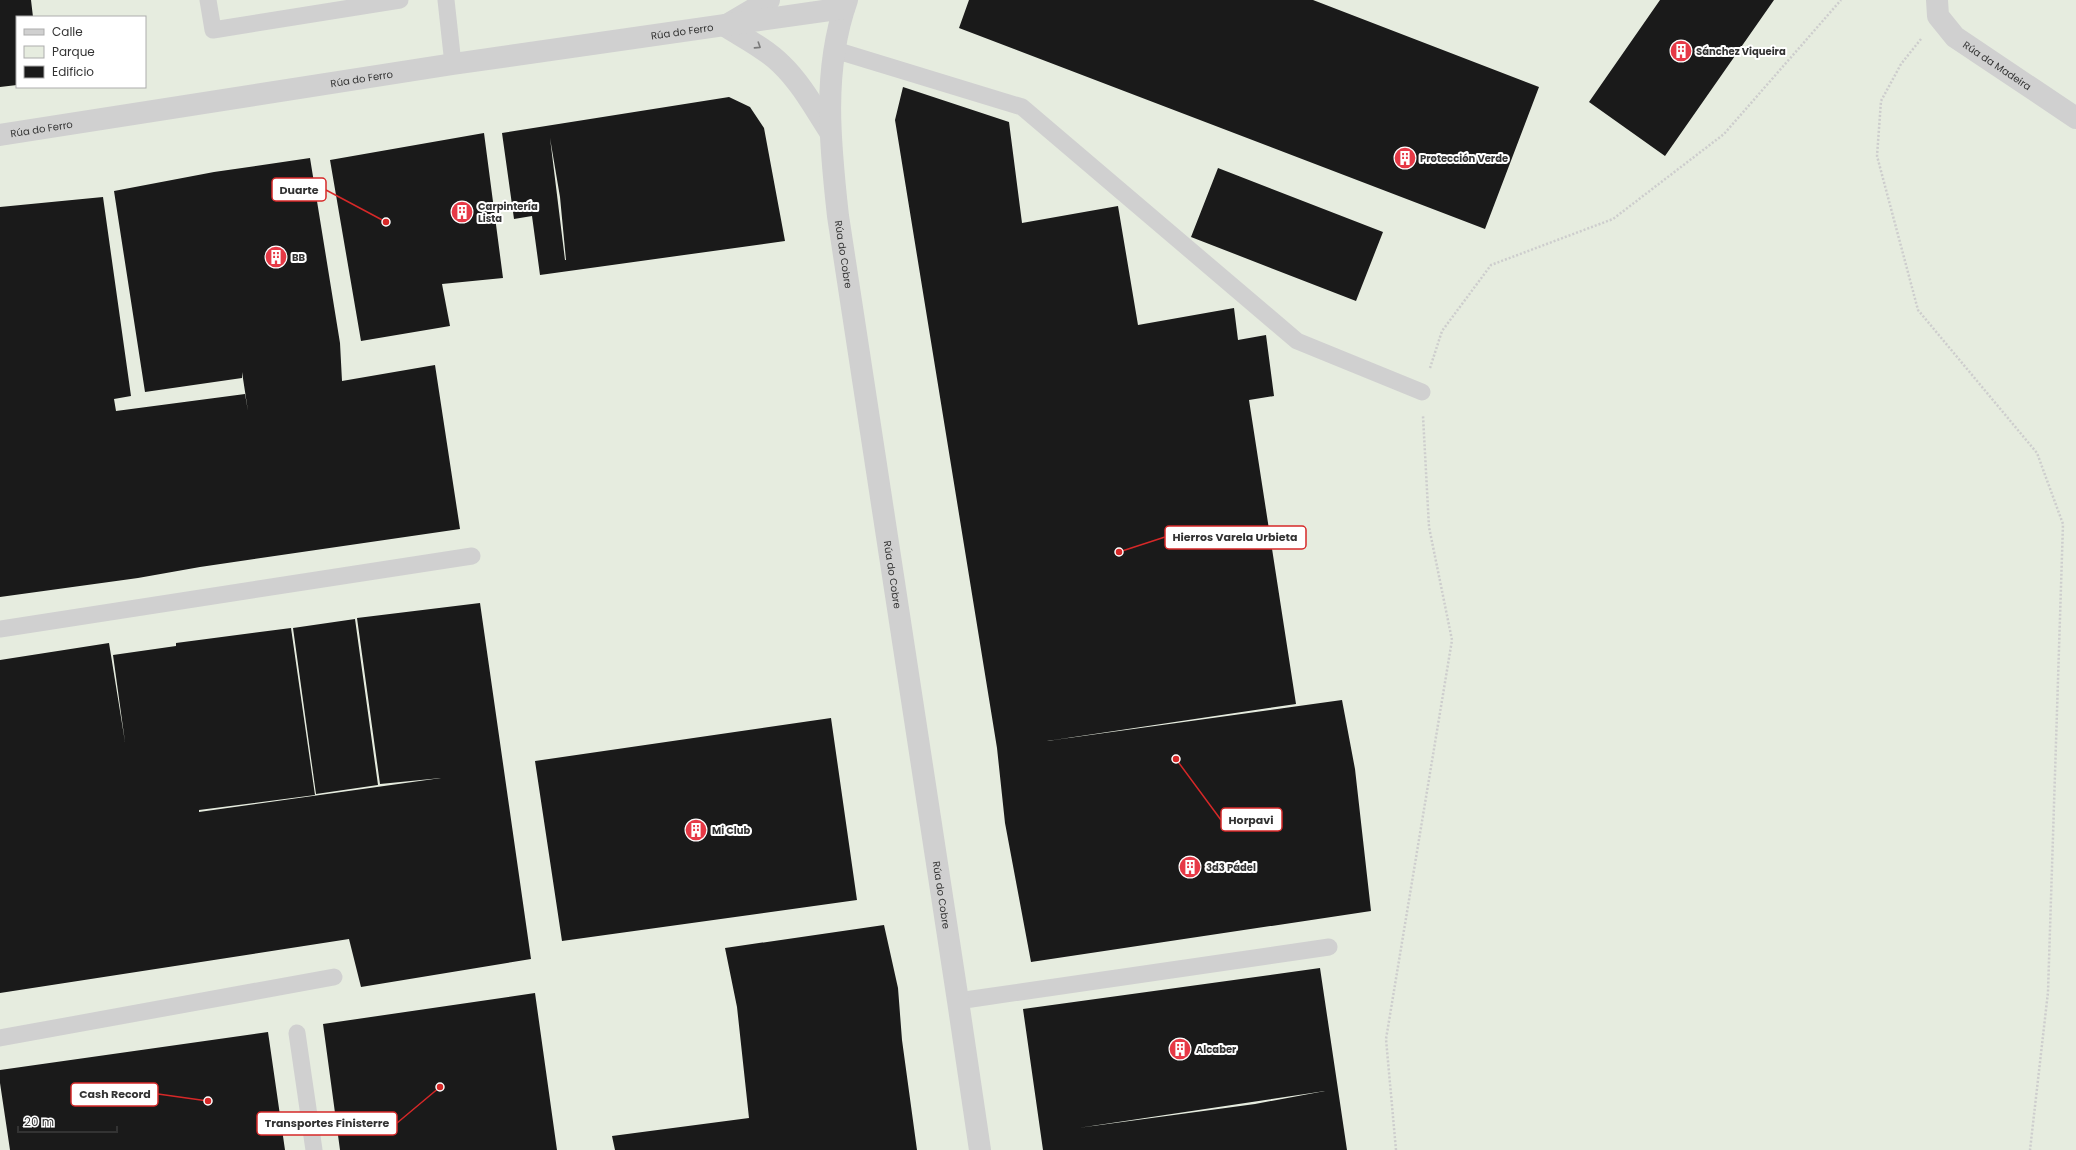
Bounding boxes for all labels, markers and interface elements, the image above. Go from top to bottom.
legend [16,16,146,88]
street label: Rúa do Ferro [650,19,714,43]
text: Calle [52,23,83,40]
street label: Rúa da Madeira [1960,37,2035,94]
building icon: Sánchez Viqueira [1668,38,1694,64]
one-way arrow [754,42,761,49]
text: Parque [52,43,95,60]
place label: Sánchez Viqueira [1696,44,1786,59]
text: Edificio [52,63,94,80]
street label: Rúa do Ferro [329,66,394,91]
street label: Rúa do Ferro [9,116,74,141]
building icon: Protección Verde [1392,145,1418,171]
place label: Protección Verde [1420,151,1508,166]
callout: Duarte [272,178,326,201]
text: Duarte [280,182,319,198]
building icon: Carpintería Lista [449,199,475,225]
place label: Carpintería Lista [478,199,538,226]
street label: Rúa do Cobre [831,219,856,289]
building icon: BB [263,244,289,270]
place label: BB [292,250,306,265]
callout: Hierros Varela Urbieta [1165,526,1306,549]
text: Hierros Varela Urbieta [1173,529,1297,545]
street label: Rúa do Cobre [880,540,905,610]
callout: Horpavi [1221,808,1282,831]
text: Horpavi [1229,812,1273,828]
building icon: Mi Club [683,817,709,843]
place label: Mi Club [712,823,751,838]
building icon: 3d3 Pádel [1177,854,1203,880]
street label: Rúa do Cobre [929,860,954,930]
place label: 3d3 Pádel [1206,860,1256,875]
building icon: Alcaber [1167,1036,1193,1062]
place label: Alcaber [1196,1042,1237,1057]
callout: Cash Record [71,1083,158,1106]
text: Cash Record [79,1086,151,1102]
scale bar [18,1108,117,1134]
callout: Transportes Finisterre [257,1112,397,1135]
text: 20 m [24,1113,54,1130]
text: Transportes Finisterre [265,1115,390,1131]

